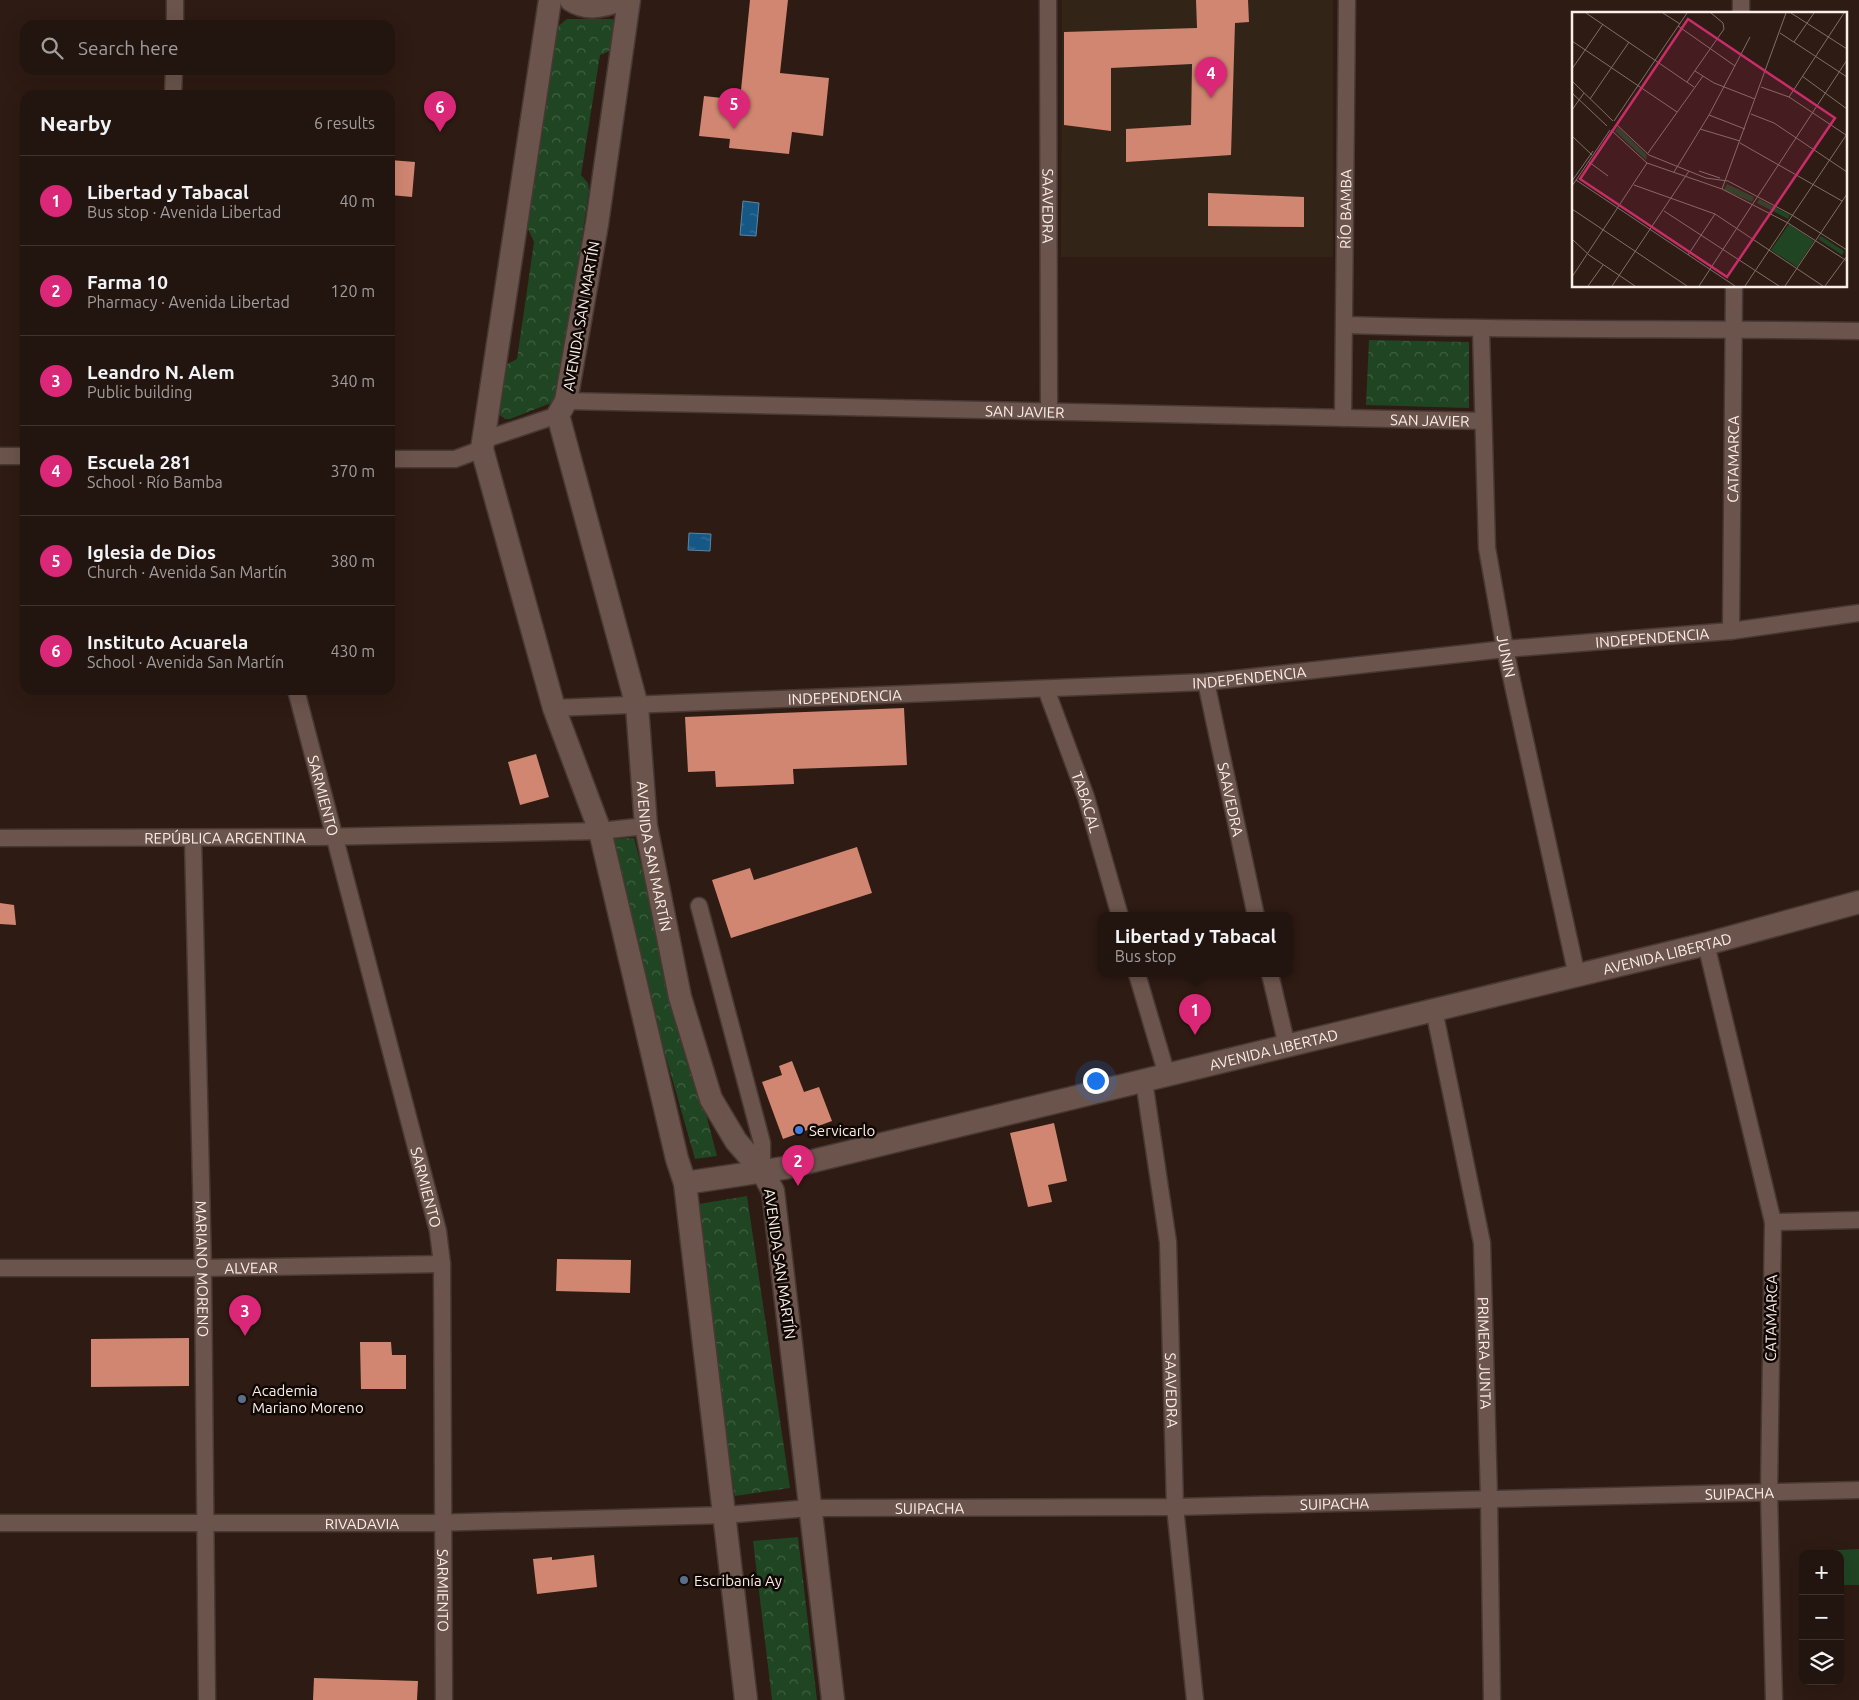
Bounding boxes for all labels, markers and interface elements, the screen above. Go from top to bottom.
inset map [1572,12,1846,288]
search box [20,20,395,75]
icon: search [38,34,66,62]
text: Search here [78,37,178,59]
pin: 4 [1195,57,1227,98]
pin: 5 [718,88,750,129]
pin: 6 [424,91,456,132]
text: Nearby [40,111,111,135]
text: 6 results [314,114,375,132]
street label: SAAVEDRA [1040,168,1057,244]
street label: RÍO BAMBA [1336,169,1354,249]
text: Libertad y Tabacal [87,181,249,203]
text: 1 [51,192,61,210]
text: 40 m [339,192,375,210]
text: Bus stop · Avenida Libertad [87,203,281,221]
street label: AVENIDA SAN MARTÍN [559,240,603,392]
text: Farma 10 [87,271,168,293]
text: 2 [51,282,61,300]
text: 120 m [330,282,375,300]
text: Pharmacy · Avenida Libertad [87,293,290,311]
text: Leandro N. Alem [87,361,235,383]
text: 3 [51,372,61,390]
text: 340 m [330,372,375,390]
text: Public building [87,383,192,401]
street label: SAN JAVIER [985,402,1065,420]
street label: SAN JAVIER [1390,410,1470,429]
street label: CATAMARCA [1724,415,1741,503]
text: Escuela 281 [87,451,192,473]
text: 4 [51,462,61,480]
text: 370 m [330,462,375,480]
text: School · Río Bamba [87,473,223,491]
text: Iglesia de Dios [87,541,216,563]
text: 5 [51,552,61,570]
text: 380 m [330,552,375,570]
text: Church · Avenida San Martín [87,563,287,581]
street label: INDEPENDENCIA [1595,624,1710,650]
text: Instituto Acuarela [87,631,248,653]
street label: JUNIN [1494,634,1519,679]
text: 6 [51,642,61,660]
text: 430 m [330,642,375,660]
text: School · Avenida San Martín [87,653,284,671]
street label: INDEPENDENCIA [1192,662,1307,691]
street label: INDEPENDENCIA [787,686,902,707]
street label: SARMIENTO [305,753,342,838]
street label: SAAVEDRA [1215,761,1247,838]
street label: TABACAL [1069,769,1104,835]
street label: AVENIDA SAN MARTÍN [634,781,675,933]
street label: REPÚBLICA ARGENTINA [144,829,306,846]
popup [1098,912,1293,977]
text: Libertad y Tabacal [1115,925,1276,947]
street label: AVENIDA LIBERTAD [1601,929,1733,977]
text: Bus stop [1115,947,1176,965]
pin: 1 [1179,994,1211,1035]
street label: AVENIDA LIBERTAD [1208,1025,1340,1073]
your location [1083,1068,1109,1094]
place label: Servicarlo [809,1122,875,1139]
marker: Servicarlo [793,1124,805,1136]
street label: SARMIENTO [408,1145,445,1229]
pin: 2 [782,1145,814,1186]
street label: AVENIDA SAN MARTÍN [761,1188,799,1340]
street label: MARIANO MORENO [193,1200,212,1337]
street label: ALVEAR [224,1258,278,1276]
street label: CATAMARCA [1762,1274,1780,1362]
pin: 3 [229,1295,261,1336]
street label: PRIMERA JUNTA [1475,1297,1495,1410]
street label: SAAVEDRA [1162,1352,1181,1428]
place label: Academia Mariano Moreno [252,1382,364,1416]
marker: Academia Mariano Moreno [236,1393,248,1405]
street label: SUIPACHA [1705,1484,1775,1502]
street label: SUIPACHA [1300,1494,1370,1512]
street label: SUIPACHA [895,1499,965,1516]
street label: RIVADAVIA [325,1515,399,1532]
street label: SARMIENTO [435,1549,452,1632]
map controls [1799,1550,1844,1685]
button: + [1799,1550,1844,1595]
place label: Escribanía Ay [694,1572,782,1589]
marker: Escribanía Ay [678,1574,690,1586]
button: − [1799,1595,1844,1640]
button: layers [1799,1640,1844,1685]

